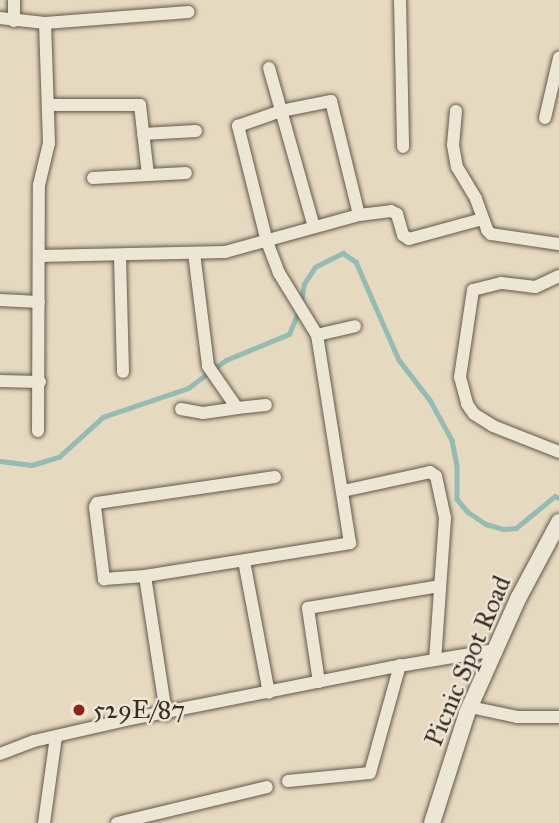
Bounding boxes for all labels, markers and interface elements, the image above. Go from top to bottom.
street label: Picnic Spot Road [418,571,518,751]
place label: 529E/87 [93,694,185,726]
marker: 529E/87 [71,702,87,718]

